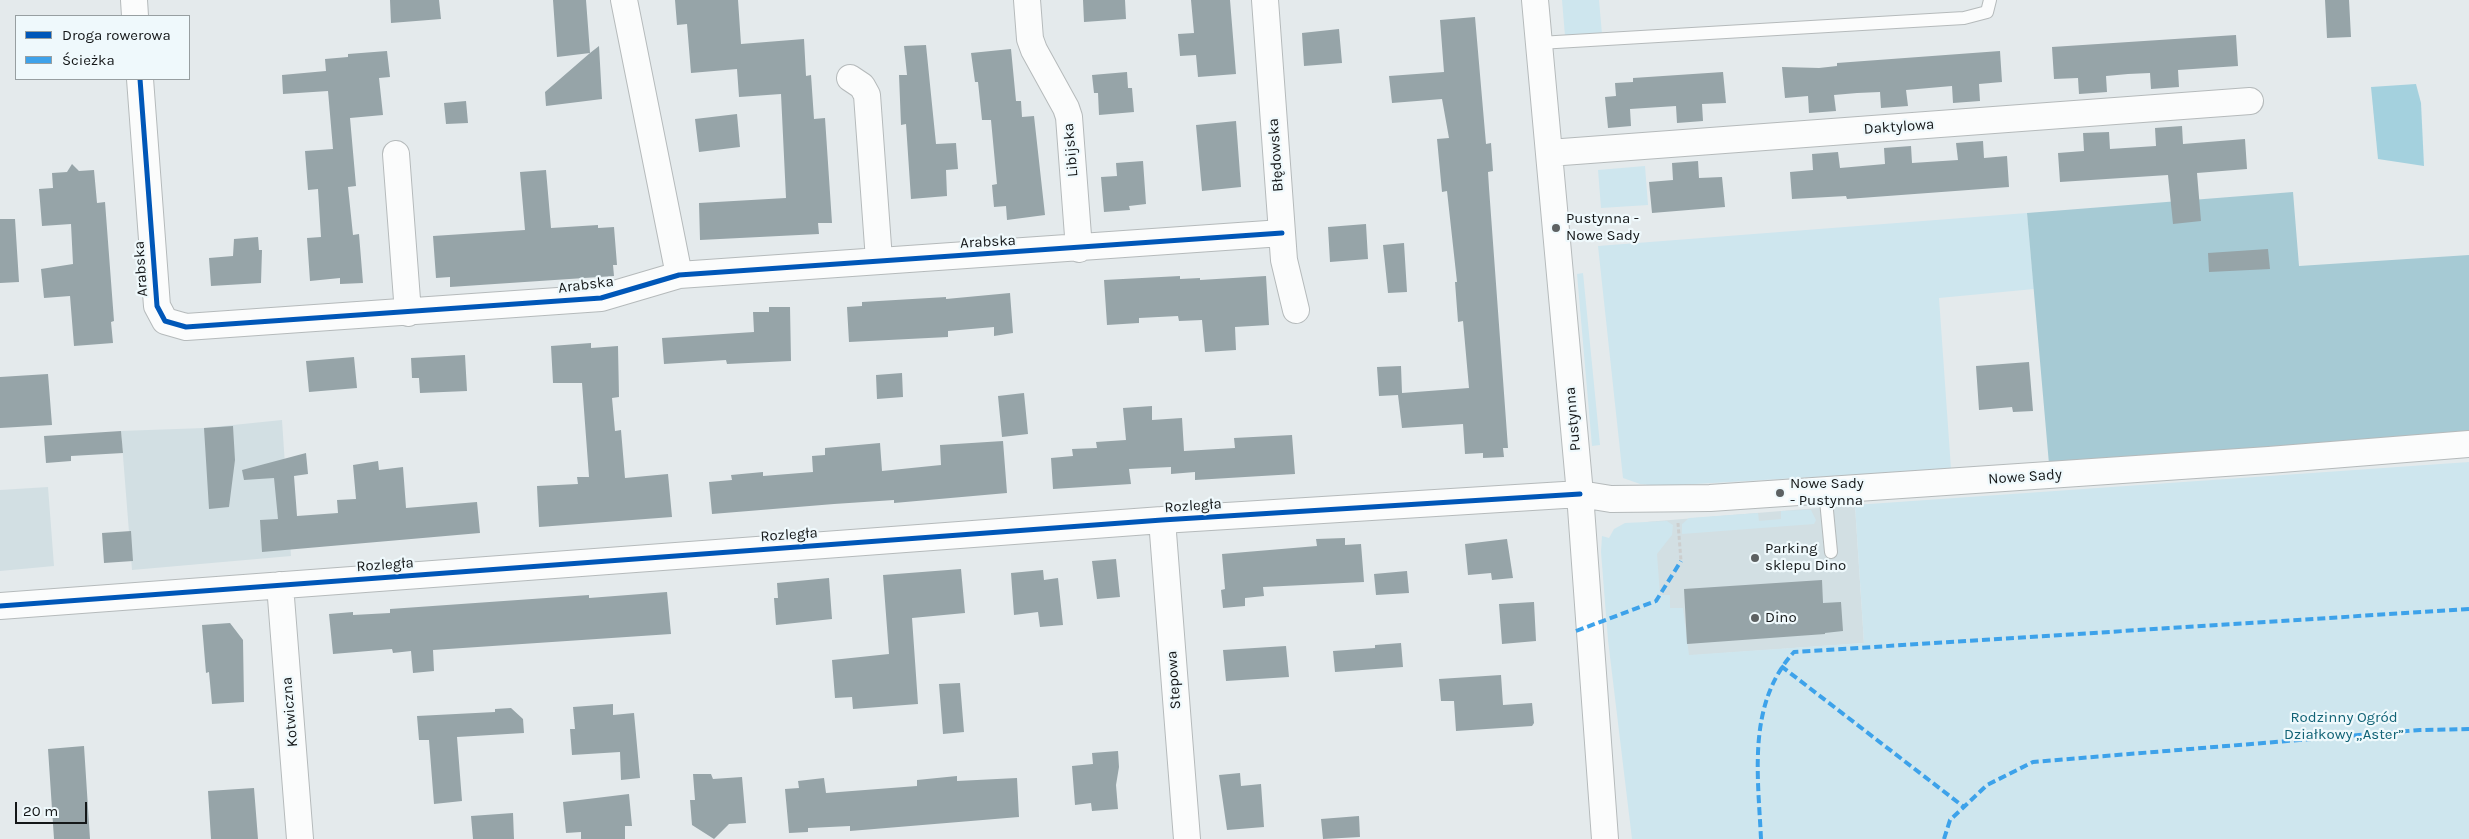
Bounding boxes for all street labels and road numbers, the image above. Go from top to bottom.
street label: Daktylowa [1863,116,1935,138]
street label: Błędowska [1264,118,1288,192]
street label: Libijska [1060,122,1082,178]
street label: Arabska [960,232,1016,252]
street label: Arabska [130,241,152,297]
street label: Arabska [557,273,615,297]
street label: Pustynna [1561,386,1585,452]
street label: Nowe Sady [1988,465,2062,489]
street label: Rozległa [1164,495,1222,517]
street label: Rozległa [760,524,818,546]
street label: Rozległa [356,554,414,576]
street label: Stepowa [1163,650,1185,710]
street label: Kotwiczna [278,676,302,748]

